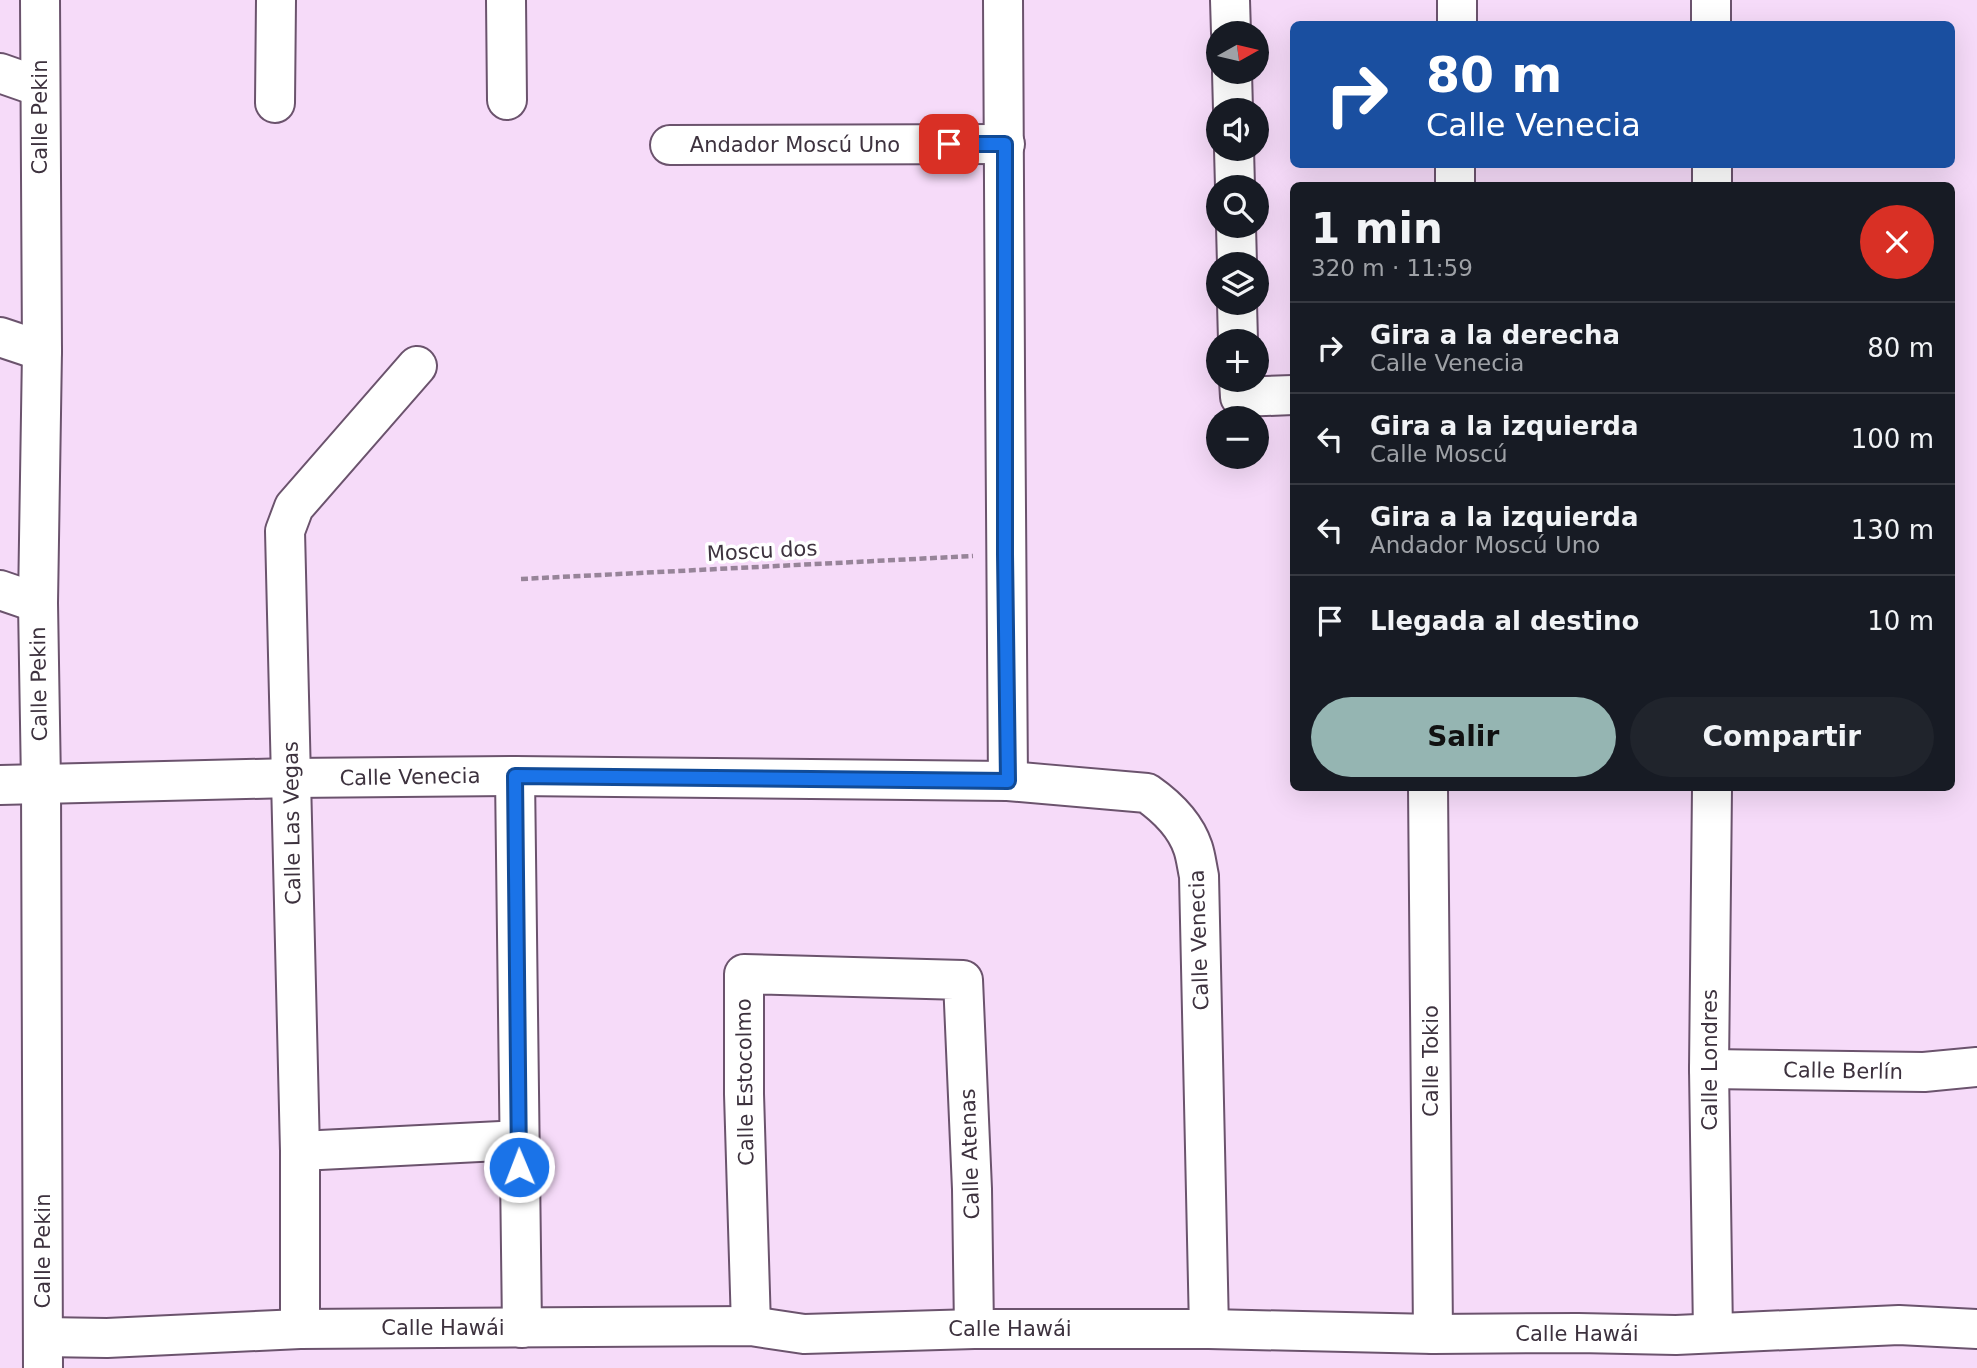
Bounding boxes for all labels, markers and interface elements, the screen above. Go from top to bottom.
north arrow [1206,21,1269,84]
map controls [1206,21,1269,469]
text: 80 m [1426,47,1562,104]
icon: right [1311,49,1402,140]
street label: Calle Pekin [28,60,52,174]
button: sound [1206,98,1269,161]
text: Calle Venecia [1426,106,1641,144]
pin [919,114,979,174]
icon: arrive [930,125,968,163]
street label: Andador Moscú Uno [690,133,900,157]
button: search [1206,175,1269,238]
text: 1 min [1311,204,1443,253]
button: close [1860,205,1934,279]
button: layers [1206,252,1269,315]
text: 320 m · 11:59 [1311,255,1473,281]
text: Gira a la derecha [1370,320,1620,350]
button: + [1206,329,1269,392]
icon: right [1311,329,1349,367]
text: 80 m [1867,333,1934,363]
text: Calle Venecia [1370,350,1524,376]
button: − [1206,406,1269,469]
text: Gira a la izquierda [1370,411,1638,441]
icon: left [1311,420,1349,458]
text: 100 m [1851,424,1934,454]
text: Calle Moscú [1370,441,1508,467]
text: Gira a la izquierda [1370,502,1638,532]
icon: left [1311,511,1349,549]
text: 130 m [1851,515,1934,545]
text: Andador Moscú Uno [1370,532,1600,558]
street label: Moscu dos [706,536,818,566]
icon: arrive [1311,602,1349,640]
text: Llegada al destino [1370,606,1639,636]
text: 10 m [1867,606,1934,636]
street label: Calle Pekin [26,626,52,742]
button: Salir [1311,697,1616,777]
button: Compartir [1630,697,1934,777]
street label: Calle Las Vegas [279,741,305,905]
street label: Calle Venecia [339,764,481,790]
street label: Calle Venecia [1185,869,1213,1011]
street label: Calle Londres [1698,989,1722,1131]
street label: Calle Estocolmo [732,998,758,1166]
street label: Calle Tokio [1419,1005,1443,1117]
street label: Calle Berlín [1783,1058,1903,1084]
street label: Calle Atenas [956,1088,984,1220]
position arrow [482,1130,556,1204]
street label: Calle Pekin [31,1194,55,1308]
street label: Calle Hawái [381,1316,505,1340]
street label: Calle Hawái [948,1317,1072,1341]
street label: Calle Hawái [1515,1322,1639,1346]

